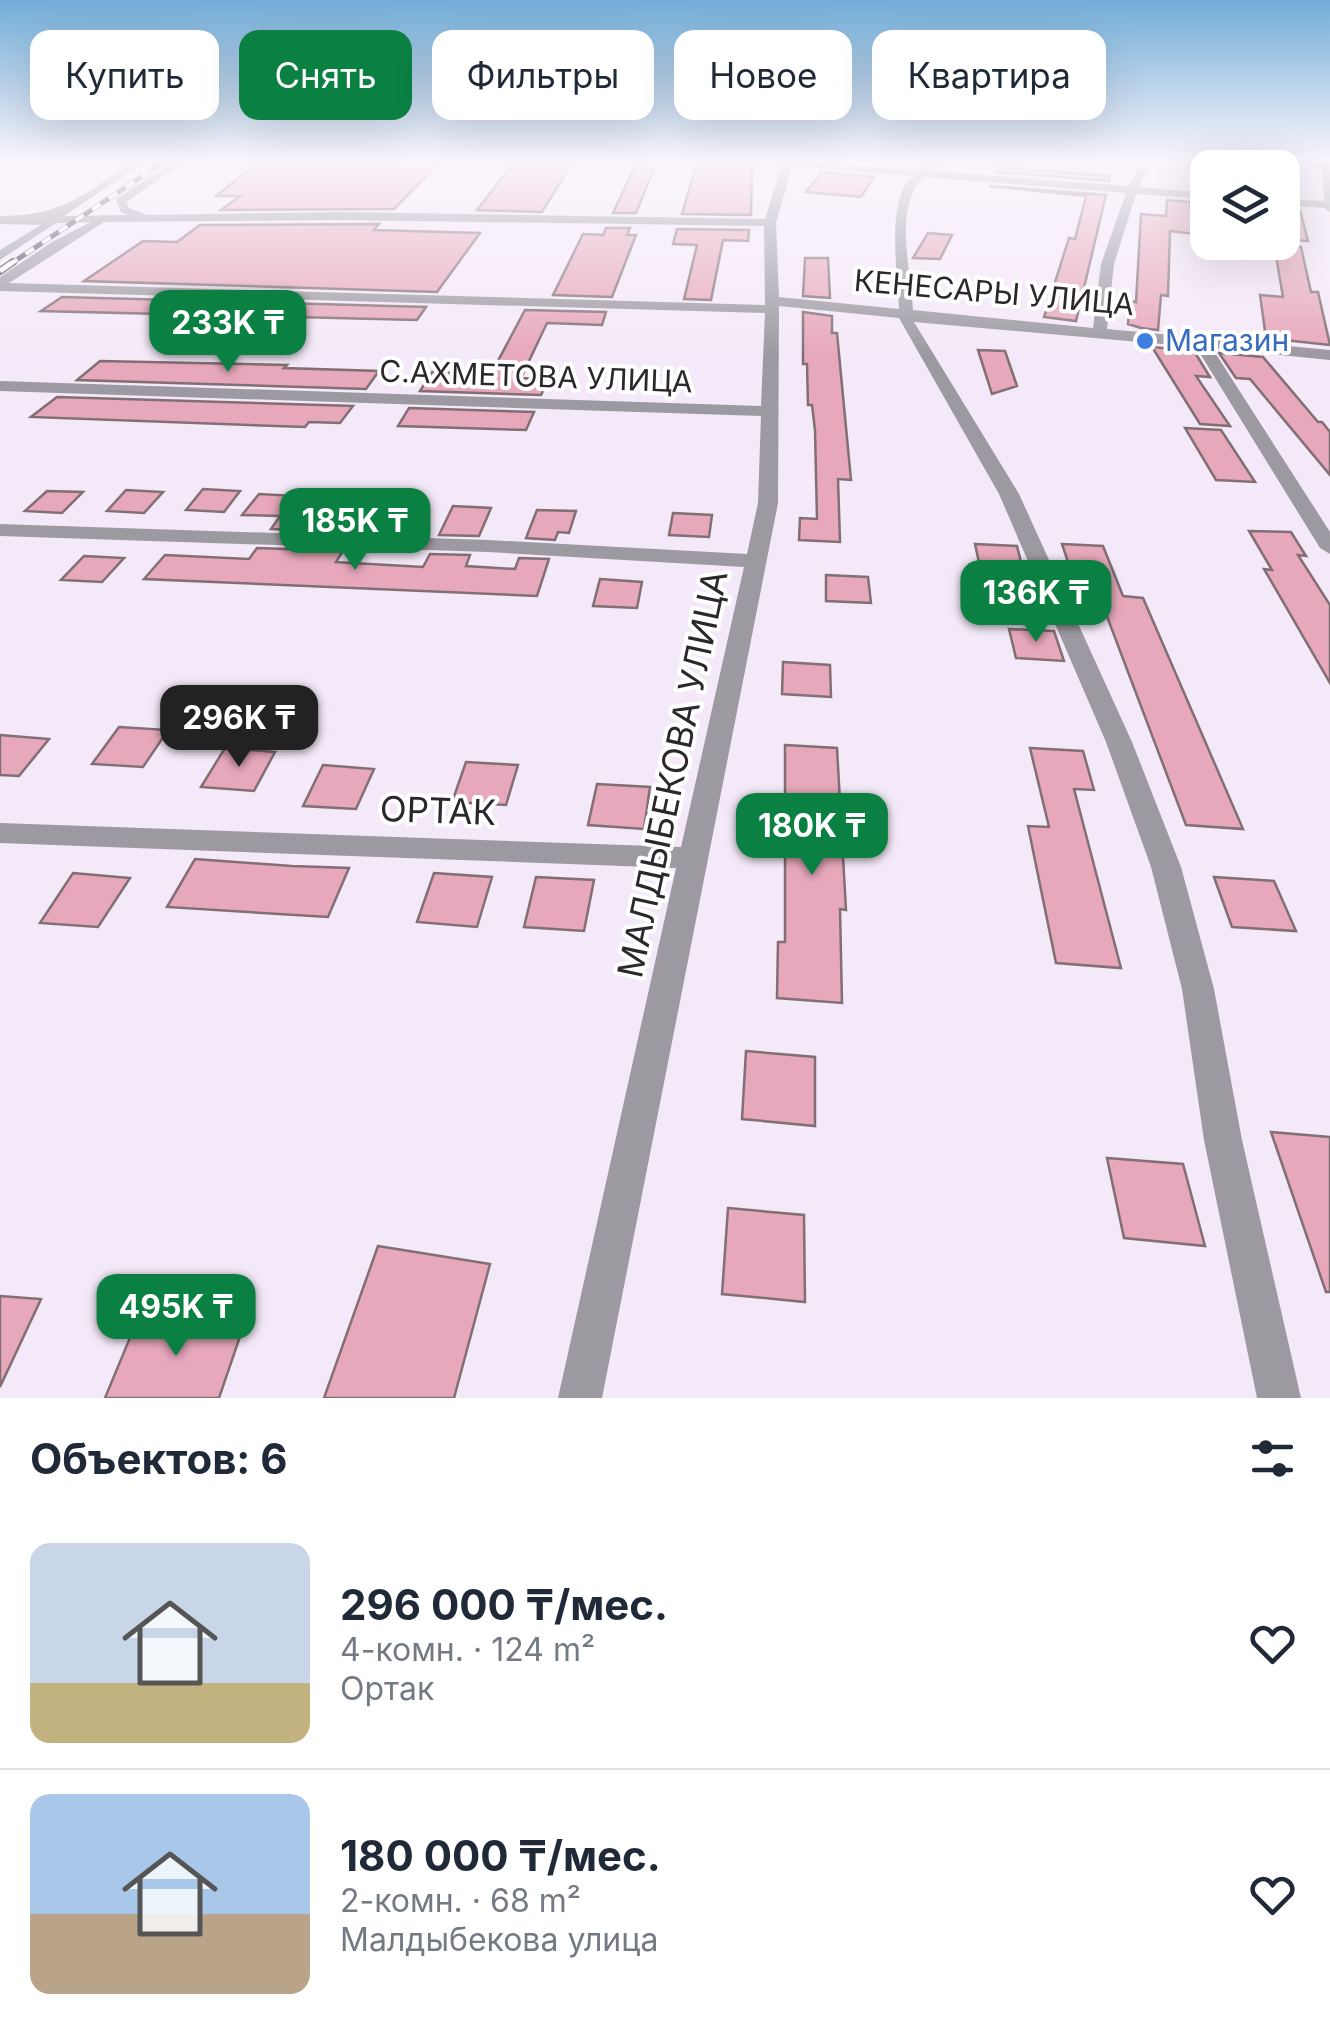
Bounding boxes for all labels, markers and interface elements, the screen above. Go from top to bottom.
chip: Купить [30,30,219,120]
chip: Снять [239,30,412,120]
chip: Фильтры [432,30,654,120]
chip: Новое [674,30,852,120]
chip: Квартира [872,30,1106,120]
map controls [1190,150,1300,260]
button: layers [1190,150,1300,260]
street label: КЕНЕСАРЫ УЛИЦА [853,262,1136,322]
pin: 233K ₸ [147,290,309,375]
text: 233K ₸ [171,303,285,342]
place label: Магазин [1165,322,1289,358]
marker: Магазин [1134,330,1156,352]
street label: С.АХМЕТОВА УЛИЦА [379,353,693,399]
pin: 185K ₸ [274,488,436,573]
text: 185K ₸ [301,501,409,540]
pin: 136K ₸ [955,560,1117,645]
street label: МАЛДЫБЕКОВА УЛИЦА [608,566,736,981]
text: 136K ₸ [982,573,1090,612]
pin: 296K ₸ [158,685,320,770]
text: 296K ₸ [182,698,296,737]
street label: ОРТАК [379,787,497,833]
pin: 180K ₸ [731,793,893,878]
text: 180K ₸ [758,806,866,845]
pin: 495K ₸ [95,1274,257,1359]
text: 495K ₸ [119,1287,233,1326]
icon: filters [1245,1431,1300,1486]
text: Объектов: 6 [30,1433,288,1484]
text: 296 000 ₸/мес. [340,1579,668,1630]
icon: home [110,1583,230,1703]
icon: heart [1245,1616,1300,1671]
text: 4-комн. · 124 m² [340,1630,595,1669]
text: Ортак [340,1669,434,1708]
text: 180 000 ₸/мес. [340,1830,661,1881]
icon: home [110,1834,230,1954]
icon: heart [1245,1867,1300,1922]
text: 2-комн. · 68 m² [340,1881,581,1920]
text: Малдыбекова улица [340,1920,658,1959]

